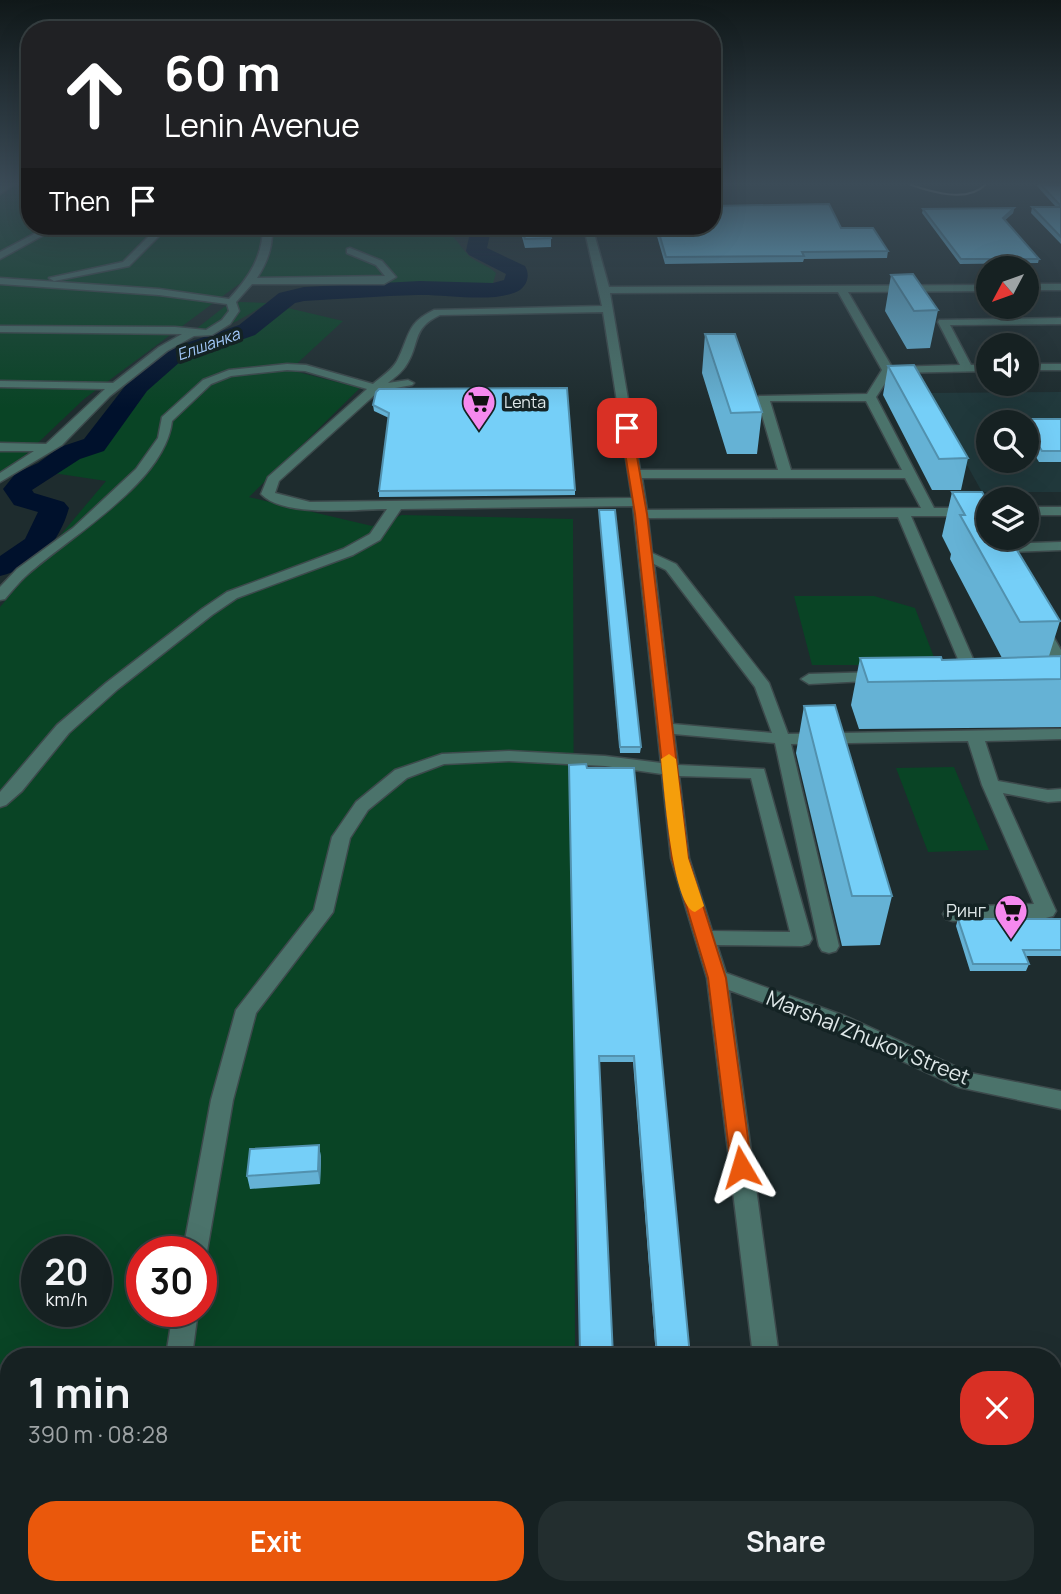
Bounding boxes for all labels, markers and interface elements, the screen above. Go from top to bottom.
text: 60 m [164,39,281,106]
icon: ahead [49,49,140,140]
text: Lenin Avenue [164,103,360,147]
icon: arrive [124,182,162,220]
text: Then [49,183,110,219]
north arrow [976,256,1040,318]
map controls [976,256,1039,550]
water label: Елшанка [173,322,244,366]
button: sound [976,333,1039,396]
supermarket icon: Lenta [460,383,498,432]
place label: Lenta [504,391,546,413]
pin [597,398,657,458]
icon: arrive [608,409,646,447]
button: search [976,410,1039,473]
button: layers [976,487,1039,550]
supermarket icon: Ринг [992,892,1030,941]
place label: Ринг [946,898,986,922]
street label: Marshal Zhukov Street [762,983,974,1091]
position arrow [704,1130,778,1204]
speed limit sign: 30 [126,1236,217,1327]
text: 20 [45,1248,88,1296]
text: km/h [46,1287,87,1311]
text: 1 min [28,1363,131,1421]
button: close [960,1371,1034,1445]
text: 390 m · 08:28 [28,1418,168,1450]
button: Exit [28,1501,524,1581]
button: Share [538,1501,1034,1581]

